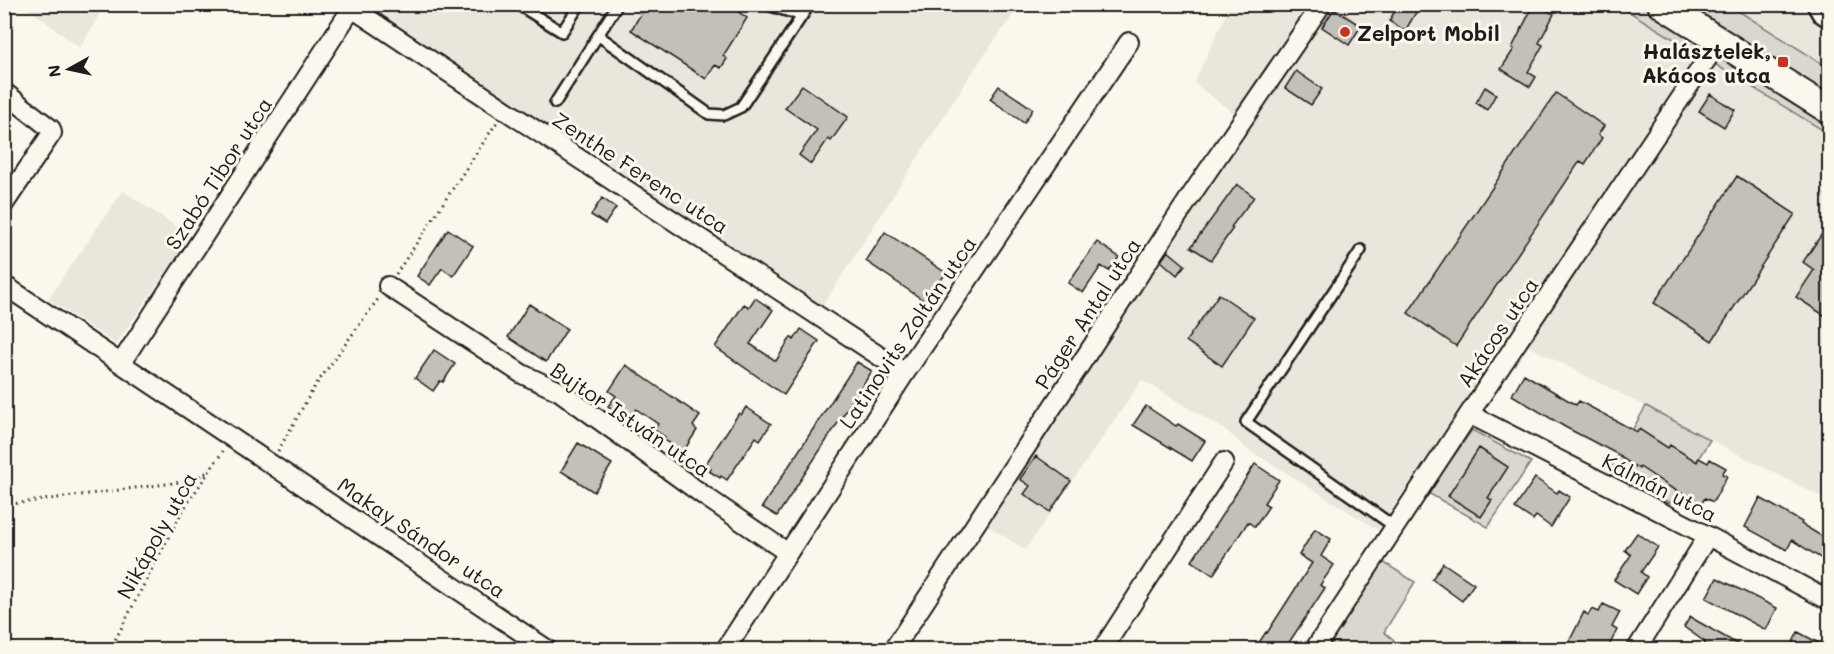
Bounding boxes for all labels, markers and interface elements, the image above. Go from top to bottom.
place label: Zelport Mobil [1357,19,1500,46]
marker: Zelport Mobil [1338,25,1352,39]
place label: Halásztelek, Akácos utca [1642,37,1771,88]
north arrow [39,39,99,99]
marker: Halásztelek, Akácos utca [1776,55,1790,69]
text: N [42,64,65,79]
street label: Szabó Tibor utca [159,92,277,254]
street label: Zenthe Ferenc utca [548,105,734,239]
street label: Latinovits Zoltán utca [833,231,981,433]
street label: Páger Antal utca [1028,232,1146,394]
street label: Akácos utca [1450,272,1544,392]
street label: Bujtor István utca [546,356,716,482]
street label: Kálmán utca [1598,446,1722,528]
street label: Nikápoly utca [110,467,202,603]
street label: Makay Sándor utca [333,471,511,603]

